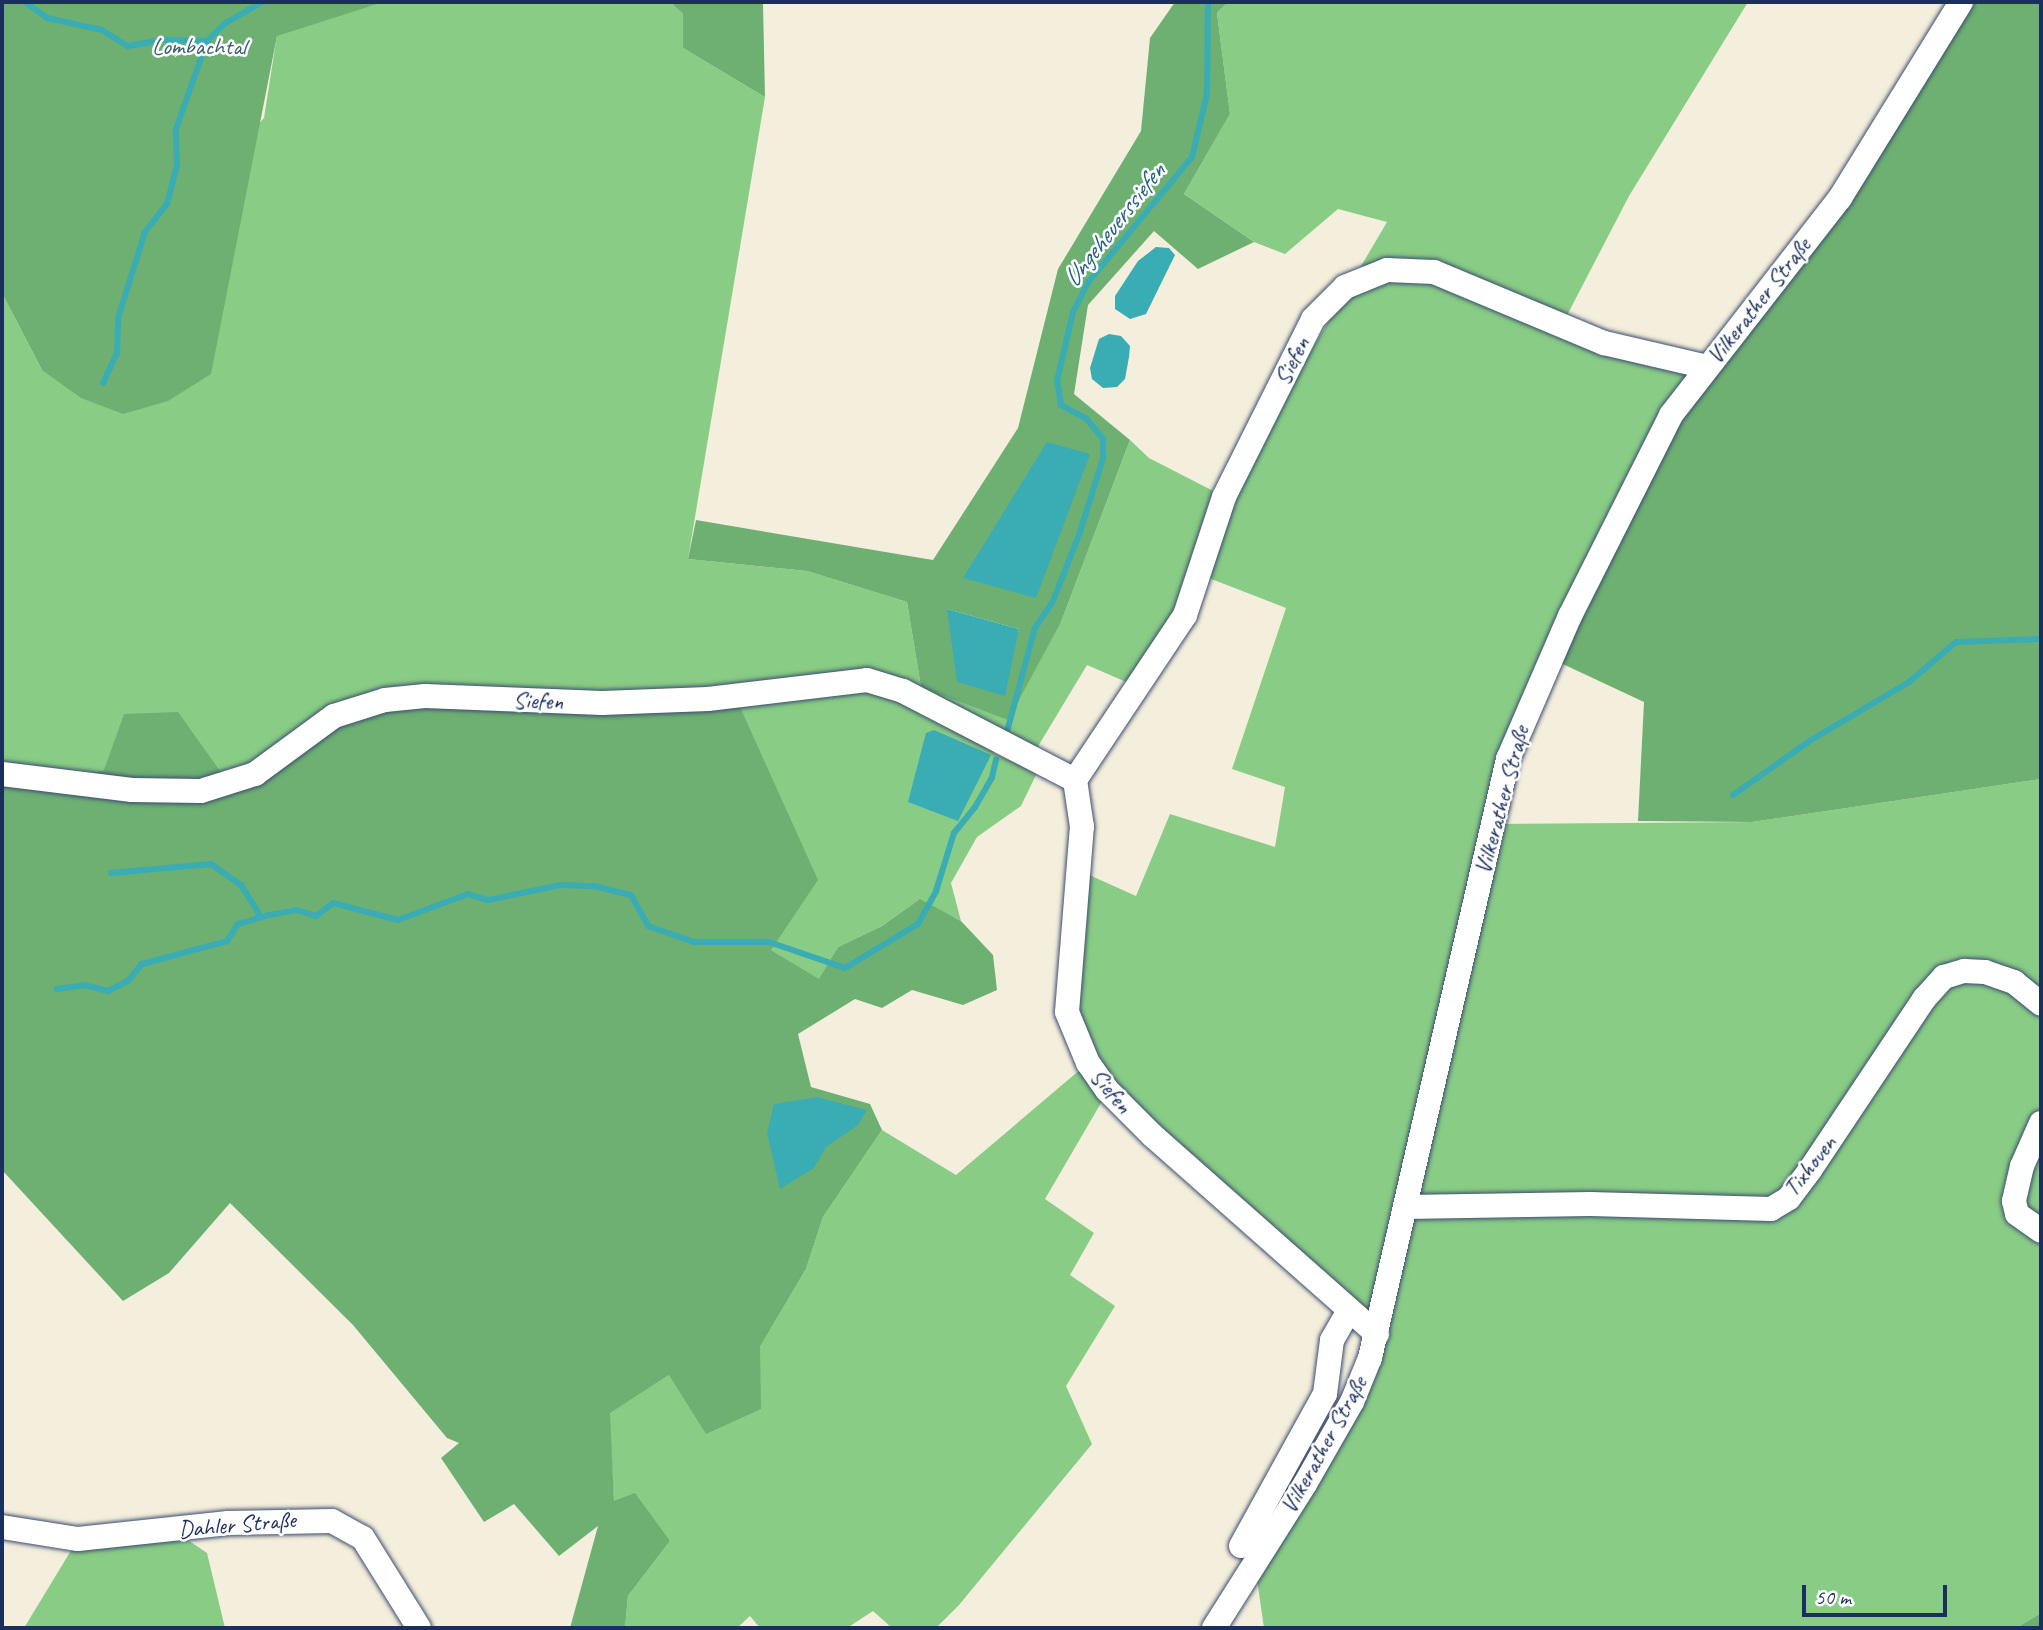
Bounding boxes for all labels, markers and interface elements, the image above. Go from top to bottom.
park label: Lombachtal [152,33,246,61]
water label: Ungeheuerssiefen [1056,157,1172,293]
street label: Vilkerather Straße [1701,232,1817,370]
street label: Siefen [1268,332,1316,390]
street label: Siefen [513,686,563,716]
street label: Vilkerather Straße [1468,722,1536,878]
street label: Siefen [1084,1063,1138,1119]
street label: Tixhoven [1777,1130,1843,1202]
street label: Vilkerather Straße [1274,1371,1374,1519]
street label: Dahler Straße [177,1505,297,1545]
scale bar [1805,1570,1950,1614]
text: 50 m [1815,1584,1851,1610]

